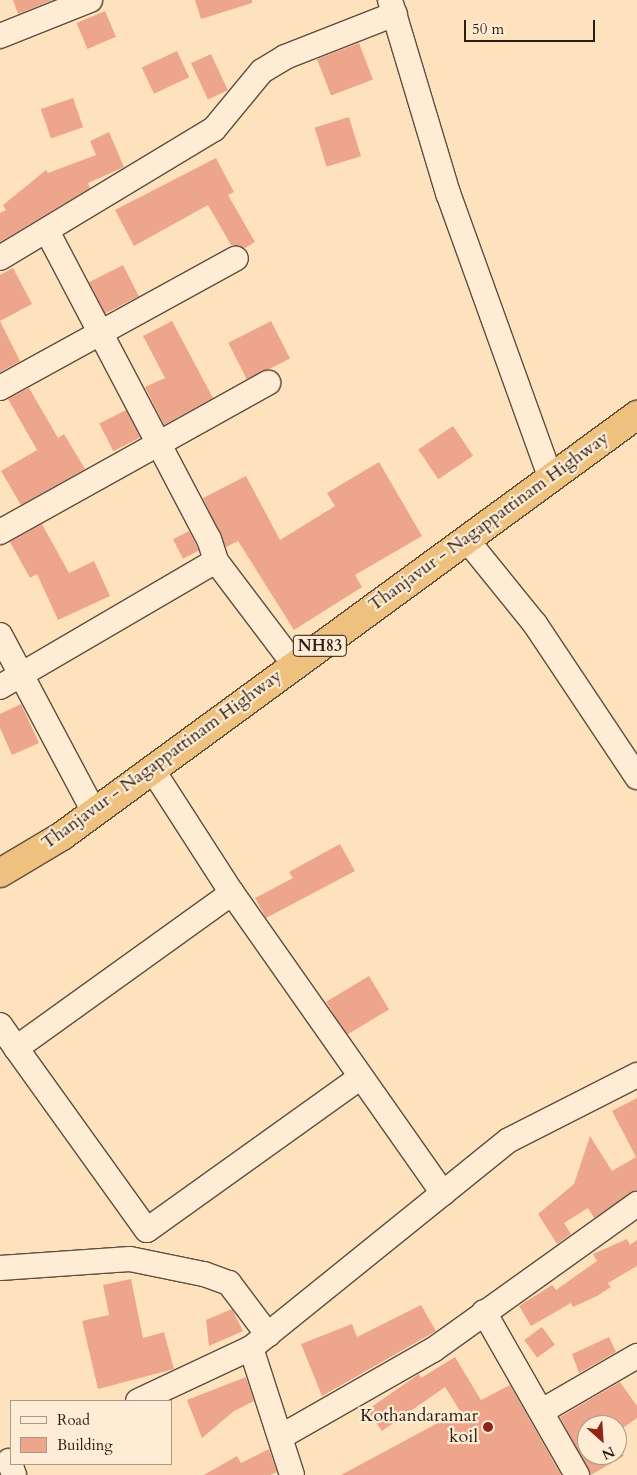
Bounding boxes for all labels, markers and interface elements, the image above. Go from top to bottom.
scale bar [467,10,598,42]
text: 50 m [472,19,504,39]
street label: Thanjavur - Nagappattinam Highway [365,428,613,616]
road number: NH83 [292,632,348,659]
street label: Thanjavur - Nagappattinam Highway [38,666,286,854]
legend [10,1400,172,1465]
place label: Kothandaramar koil [360,1406,478,1448]
text: Road [57,1410,90,1430]
north arrow [577,1415,627,1465]
marker: Kothandaramar koil [482,1421,494,1433]
text: Building [57,1435,113,1455]
text: N [599,1442,618,1464]

